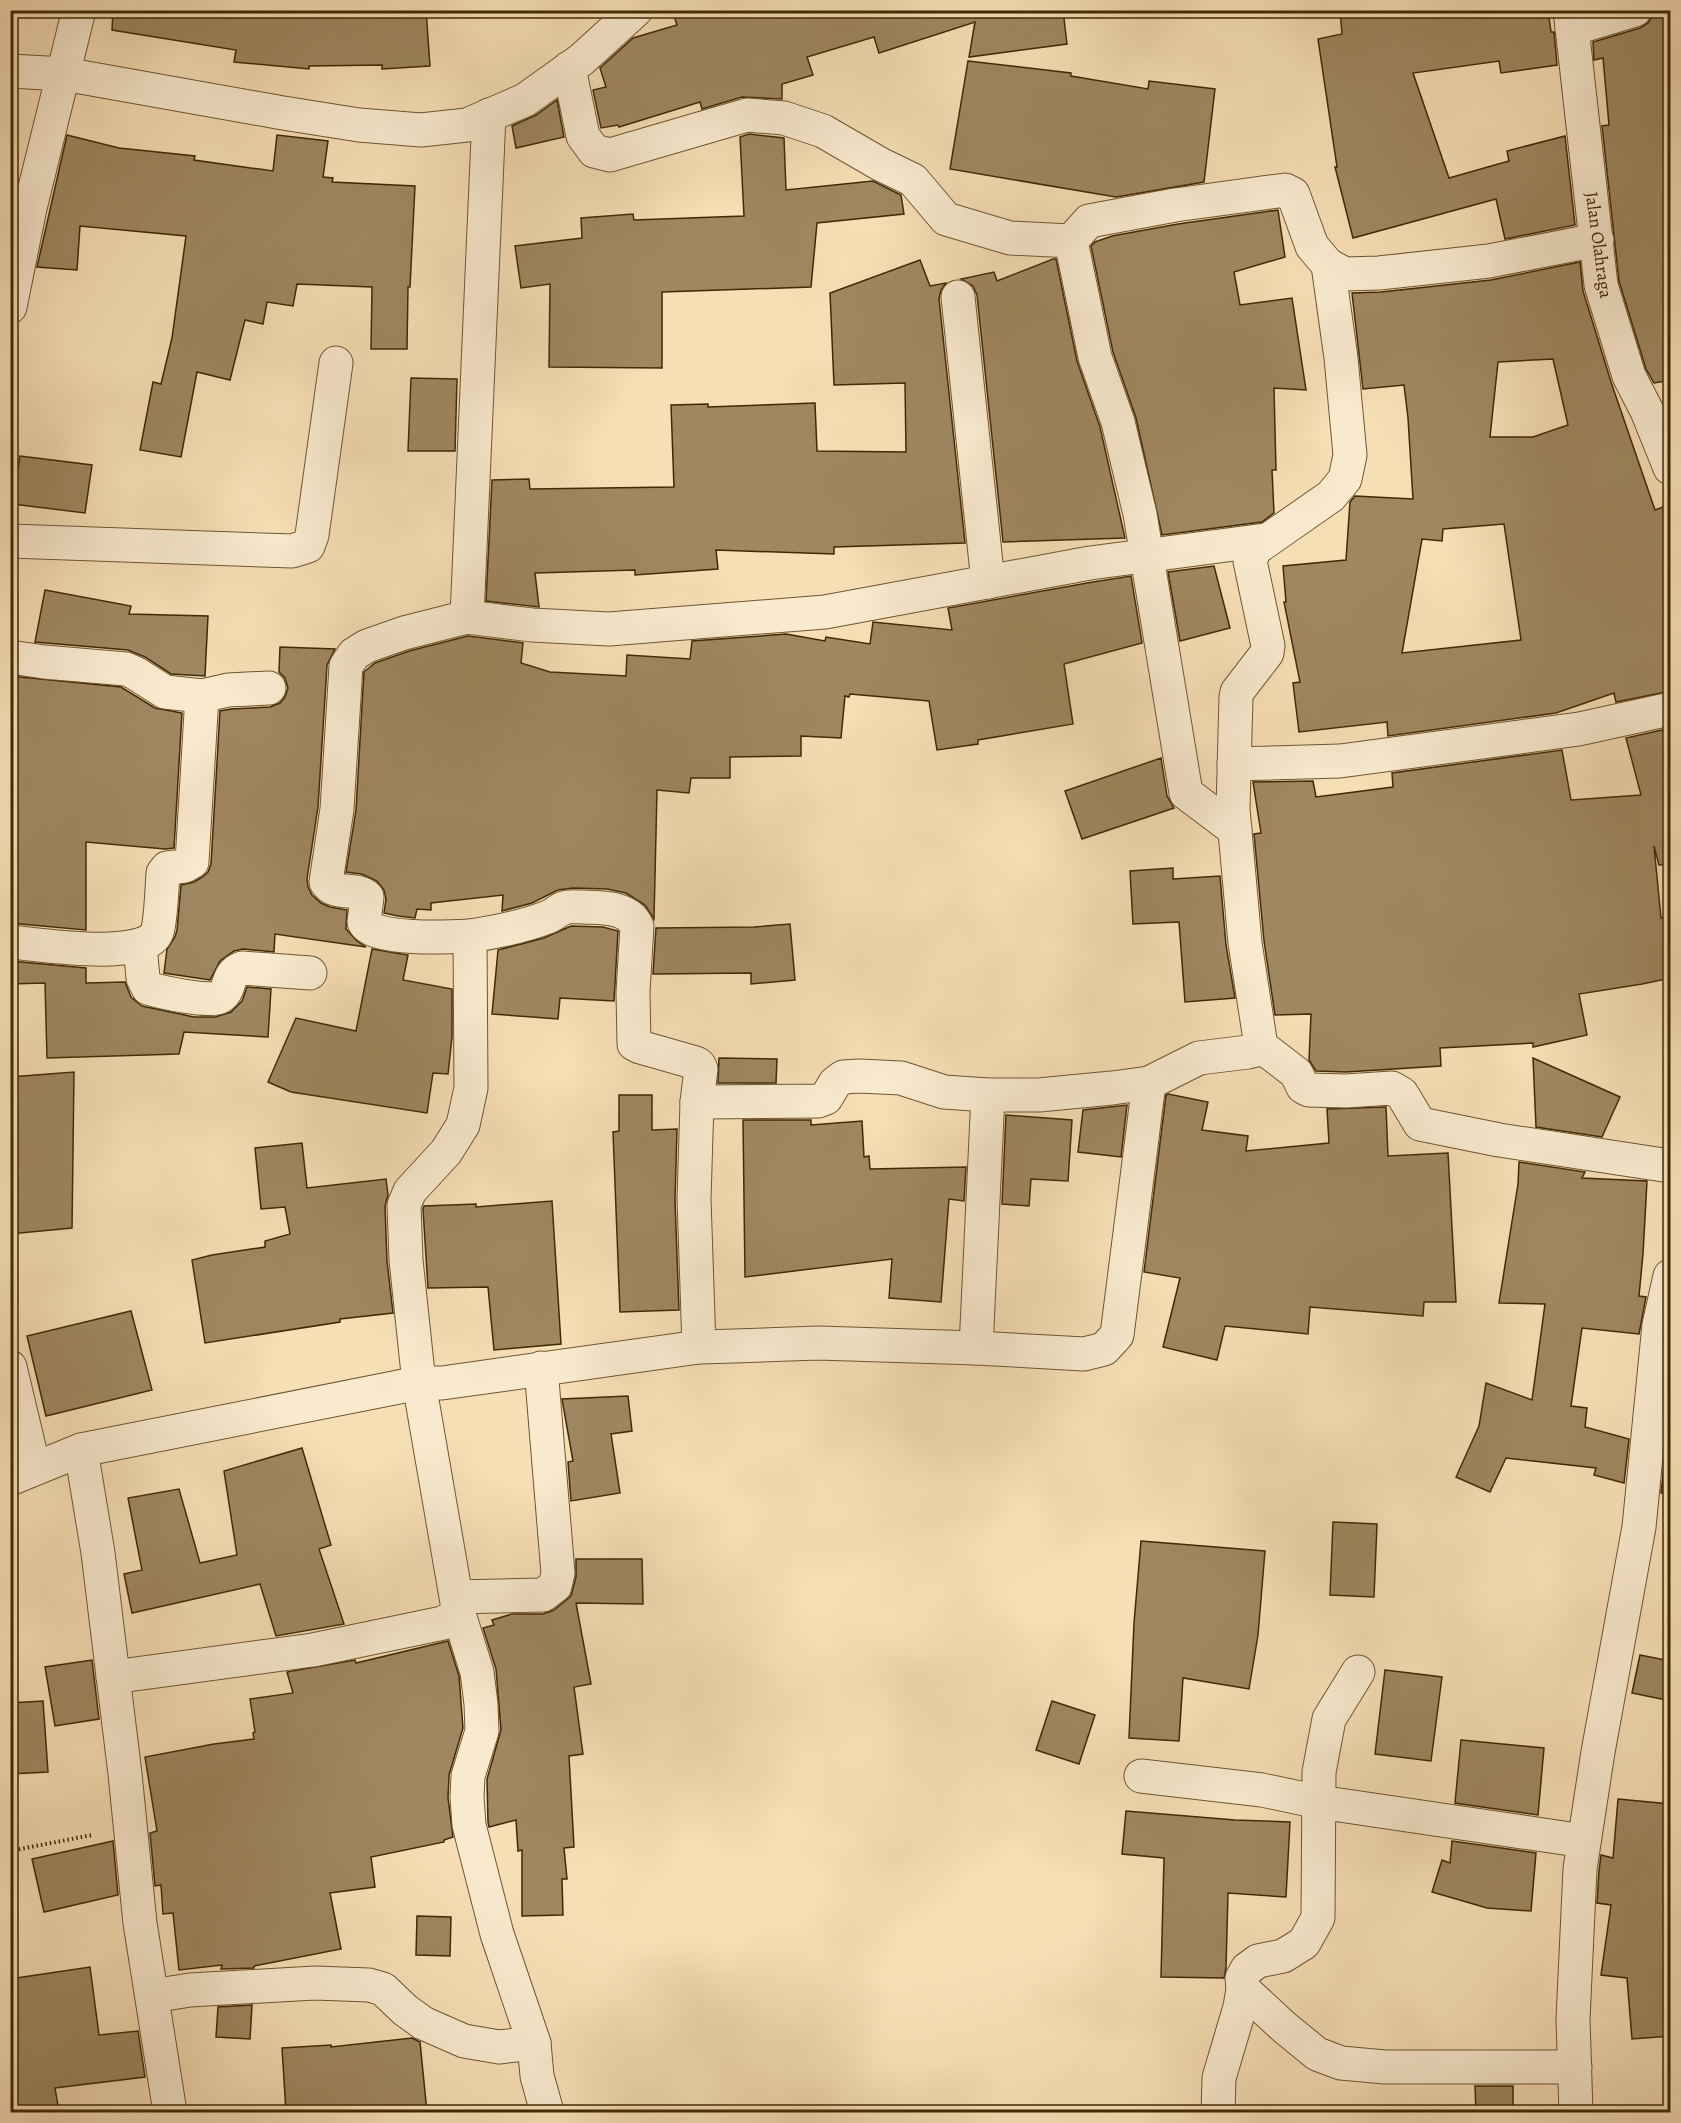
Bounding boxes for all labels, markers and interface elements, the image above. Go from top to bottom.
street label: Jalan Olahraga [1580,190,1618,300]

